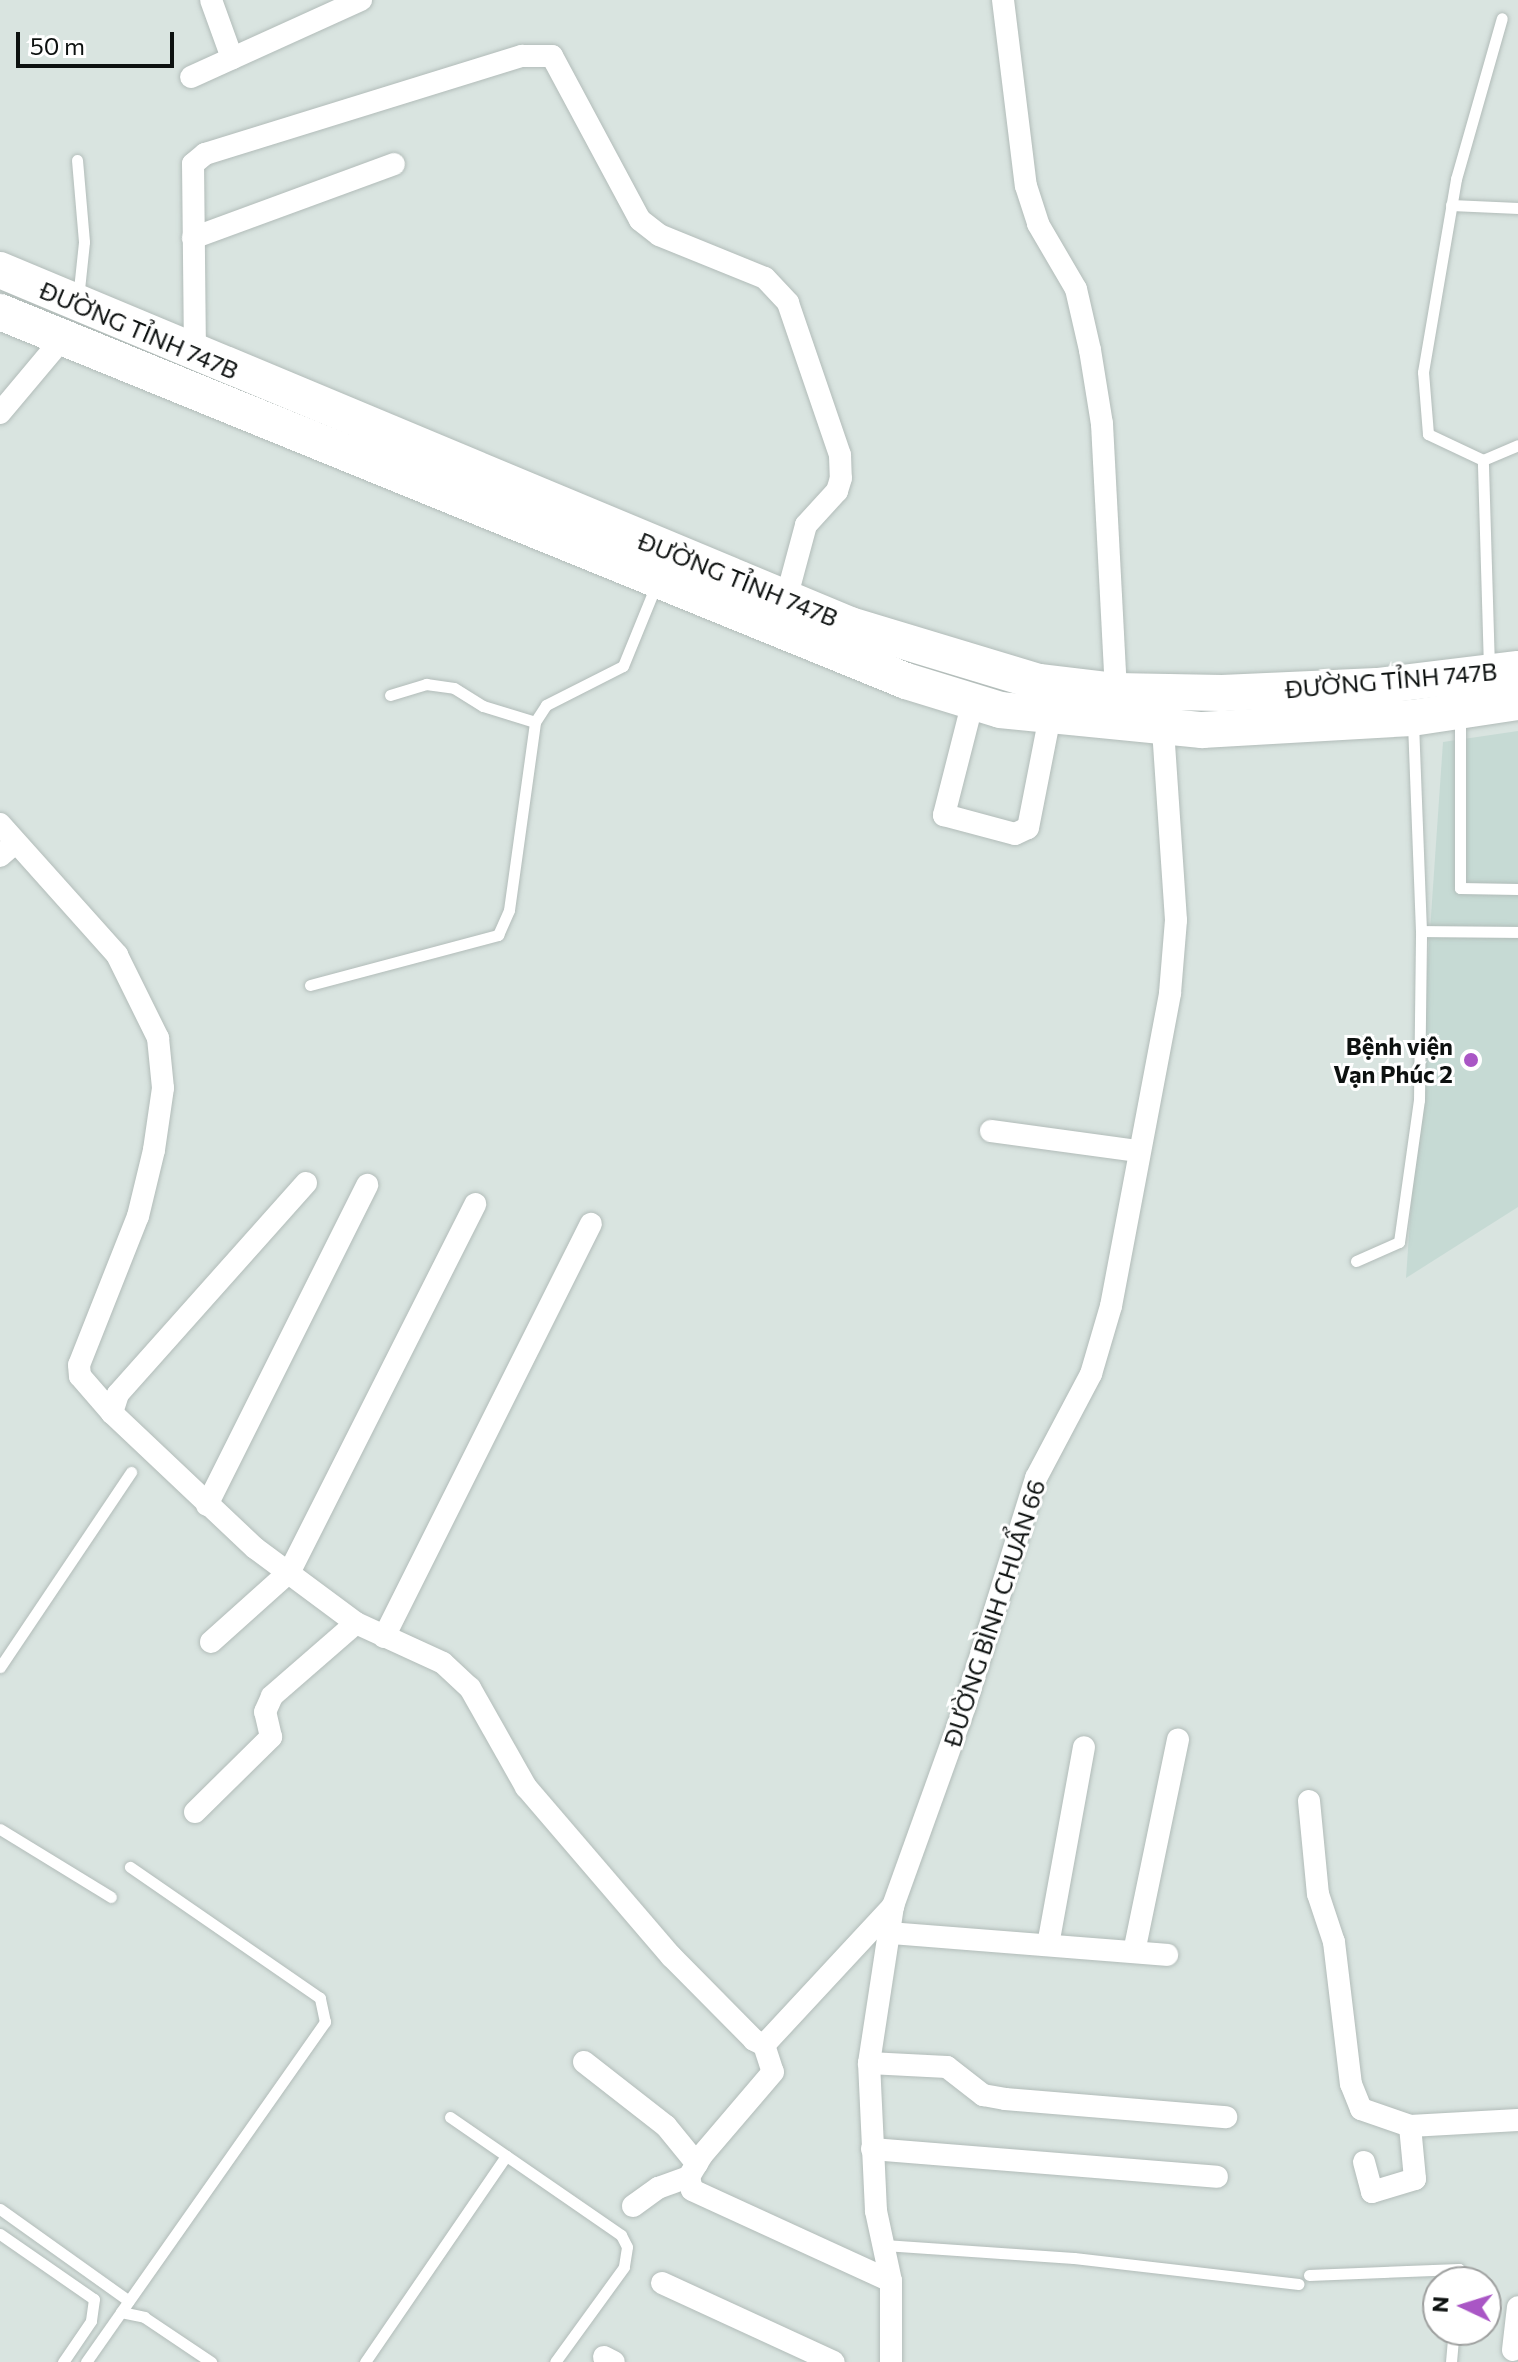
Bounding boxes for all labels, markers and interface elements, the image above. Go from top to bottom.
scale bar [20,16,178,66]
text: 50 m [30,31,85,60]
street label: ĐƯỜNG TỈNH 747B [36,275,242,385]
street label: ĐƯỜNG TỈNH 747B [634,526,842,632]
street label: ĐƯỜNG TỈNH 747B [1284,656,1498,704]
place label: Bệnh viện Vạn Phúc 2 [1333,1032,1453,1088]
marker: Bệnh viện Vạn Phúc 2 [1460,1049,1482,1071]
street label: ĐƯỜNG BÌNH CHUẨN 66 [937,1476,1051,1750]
north arrow [1422,2266,1502,2346]
text: N [1426,2295,1454,2314]

